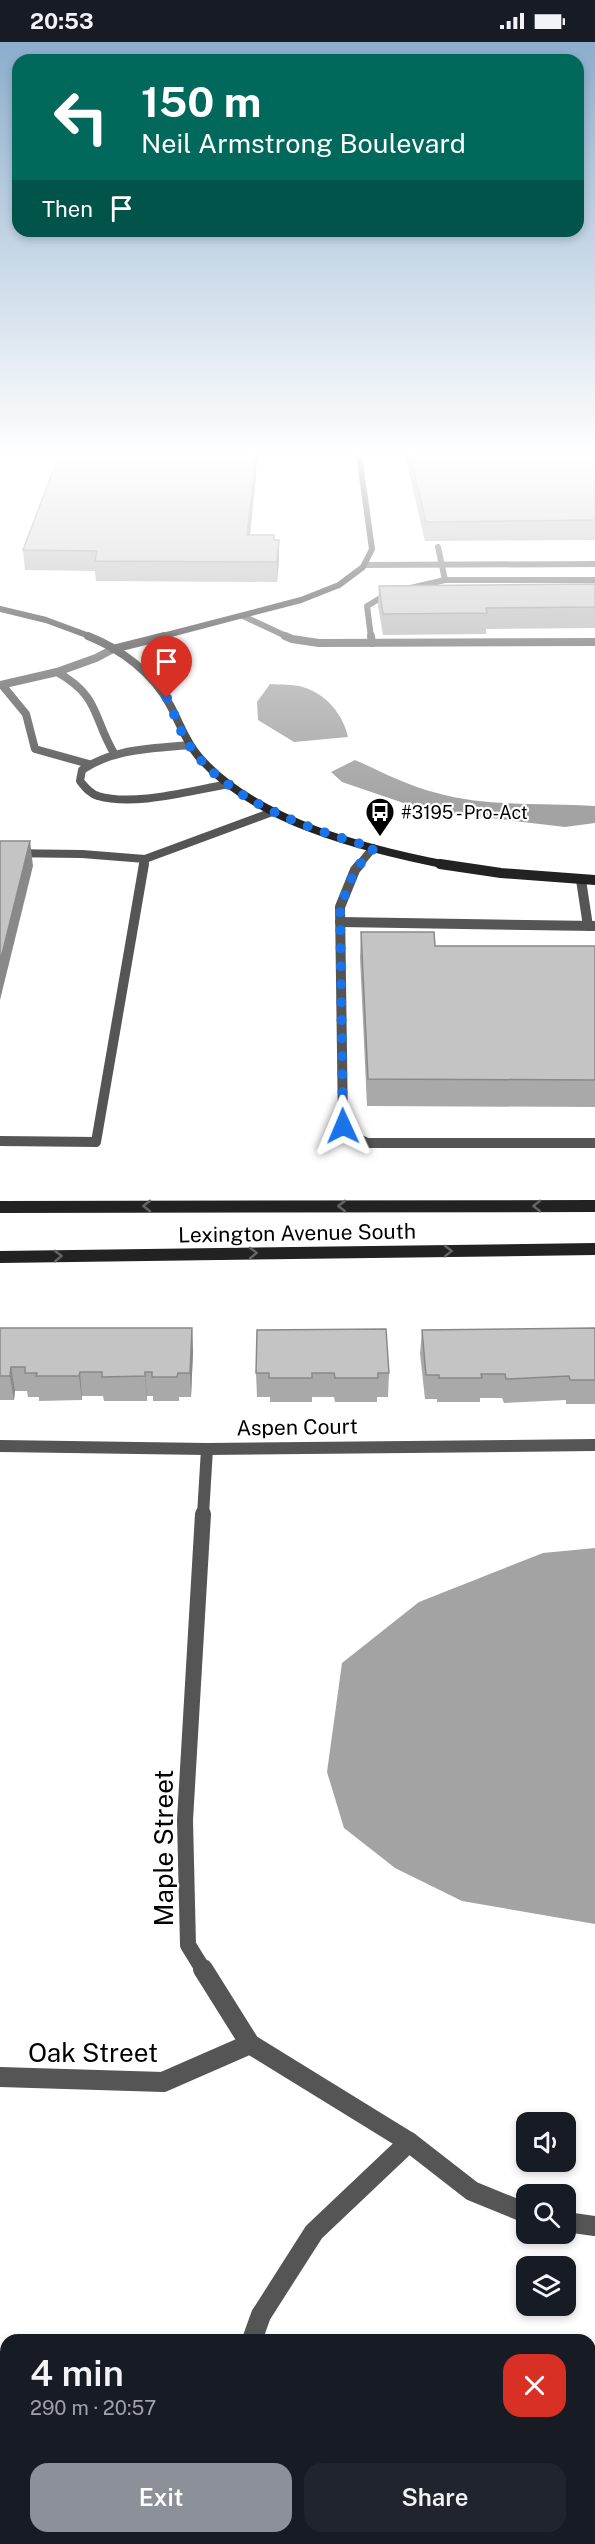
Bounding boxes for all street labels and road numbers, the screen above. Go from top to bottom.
street label: Lexington Avenue South [178,1218,416,1248]
street label: Aspen Court [236,1413,358,1441]
street label: Maple Street [148,1770,179,1926]
street label: Oak Street [28,2037,158,2068]

